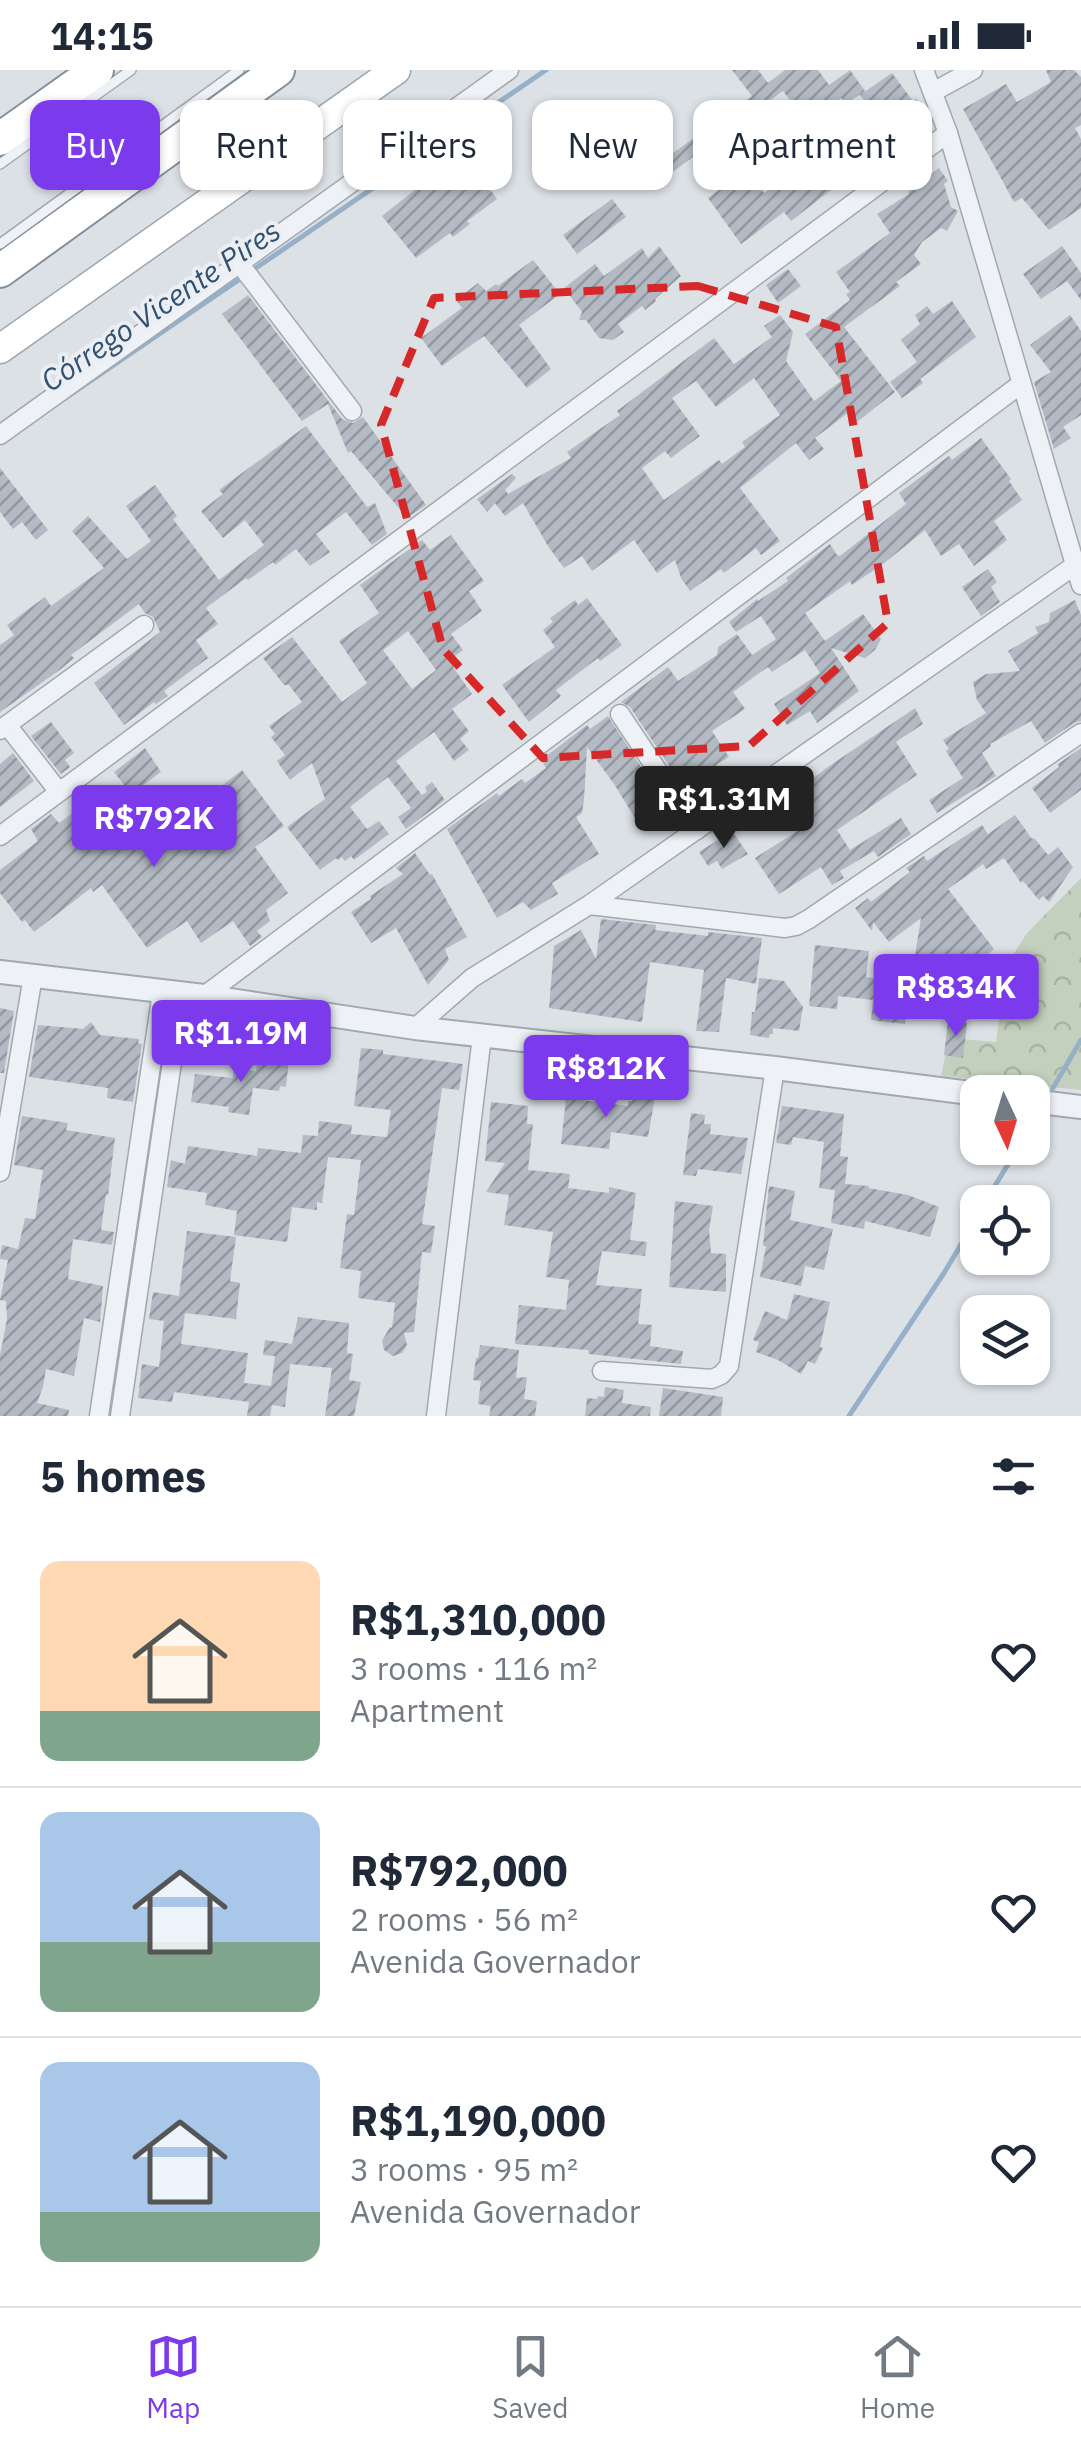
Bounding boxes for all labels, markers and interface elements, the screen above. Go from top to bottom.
text: 14:15 [50,11,154,60]
chip: Buy [30,100,160,190]
chip: Rent [180,100,323,190]
chip: Filters [343,100,512,190]
chip: New [532,100,673,190]
chip: Apartment [693,100,932,190]
water label: Córrego Vicente Pires [33,210,287,399]
pin: R$1.31M [632,766,816,851]
text: R$1.31M [657,777,791,819]
pin: R$792K [73,785,235,870]
text: R$792K [94,796,214,838]
pin: R$834K [875,954,1037,1039]
text: R$834K [896,965,1016,1007]
pin: R$1.19M [149,1000,333,1085]
text: R$1.19M [174,1011,308,1053]
pin: R$812K [525,1035,687,1120]
text: R$812K [546,1046,666,1088]
north arrow [960,1075,1050,1165]
map controls [960,1075,1050,1385]
button: locate [960,1185,1050,1275]
button: layers [960,1295,1050,1385]
text: 5 homes [40,1449,206,1504]
icon: filters [986,1449,1041,1504]
text: R$1,310,000 [350,1592,606,1647]
icon: home [120,1601,240,1721]
icon: heart [986,1634,1041,1689]
text: 3 rooms · 116 m² [350,1647,597,1689]
text: Apartment [350,1689,504,1731]
text: R$792,000 [350,1843,568,1898]
icon: home [120,1852,240,1972]
icon: heart [986,1885,1041,1940]
text: 2 rooms · 56 m² [350,1898,578,1940]
text: Avenida Governador [350,1940,641,1982]
text: R$1,190,000 [350,2093,606,2148]
icon: home [120,2102,240,2222]
icon: heart [986,2135,1041,2190]
text: 3 rooms · 95 m² [350,2148,578,2190]
text: Avenida Governador [350,2190,641,2232]
tab: Map [146,2329,201,2426]
tab: Saved [492,2329,568,2426]
tab: Home [860,2329,935,2426]

